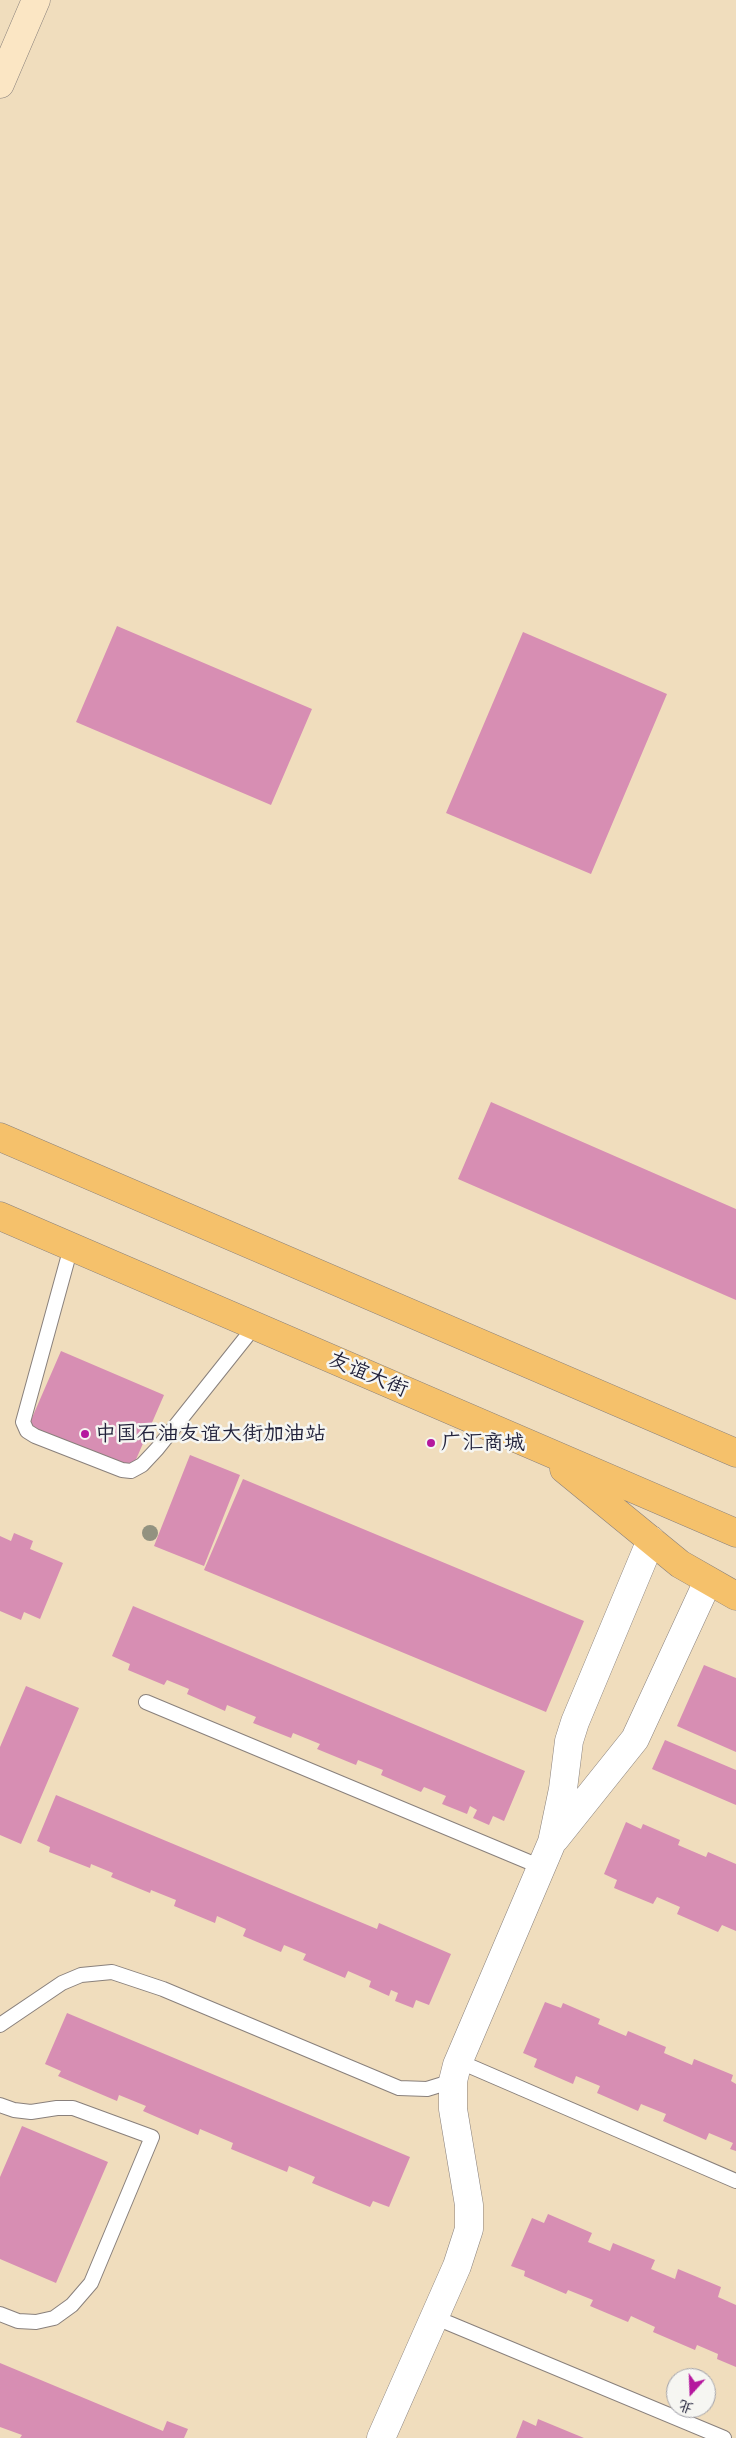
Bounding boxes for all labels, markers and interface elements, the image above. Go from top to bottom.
street label: 友谊大街 [324,1347,412,1403]
place label: 中国石油友谊大街加油站 [95,1421,326,1447]
marker: 中国石油友谊大街加油站 [79,1428,91,1440]
place label: 广汇商城 [441,1430,525,1456]
marker: 广汇商城 [425,1437,437,1449]
north arrow [666,2368,716,2418]
text: 北 [677,2396,696,2417]

